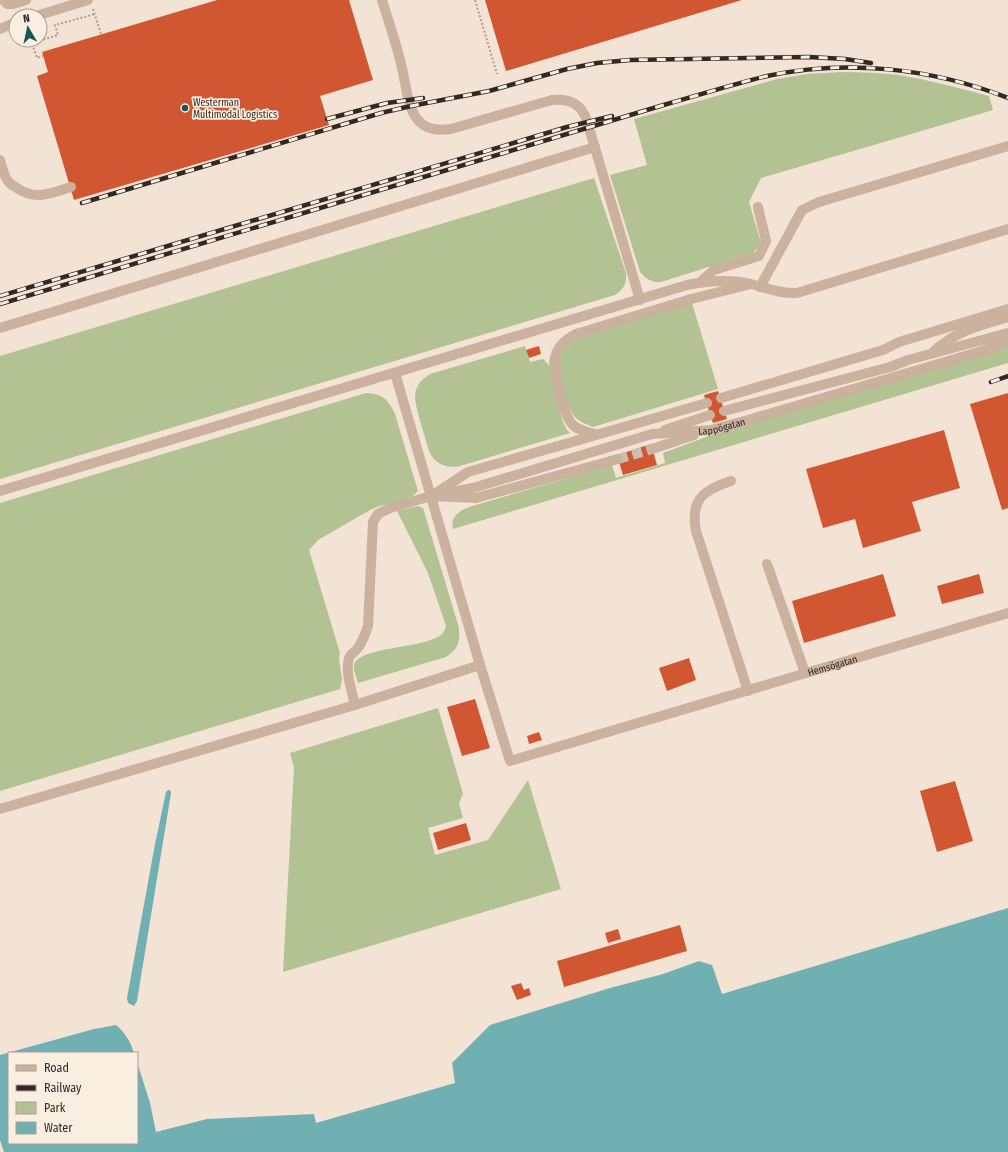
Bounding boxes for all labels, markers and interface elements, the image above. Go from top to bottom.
north arrow [8,8,48,48]
text: N [22,12,31,26]
place label: Westerman Multimodal Logistics [193,97,277,121]
marker: Westerman Multimodal Logistics [180,103,190,113]
street label: Lappögatan [698,416,747,438]
street label: Hemsögatan [806,653,859,679]
legend [8,1052,138,1144]
text: Road [44,1061,69,1075]
text: Railway [44,1081,82,1095]
text: Park [44,1101,66,1115]
text: Water [44,1121,73,1135]

